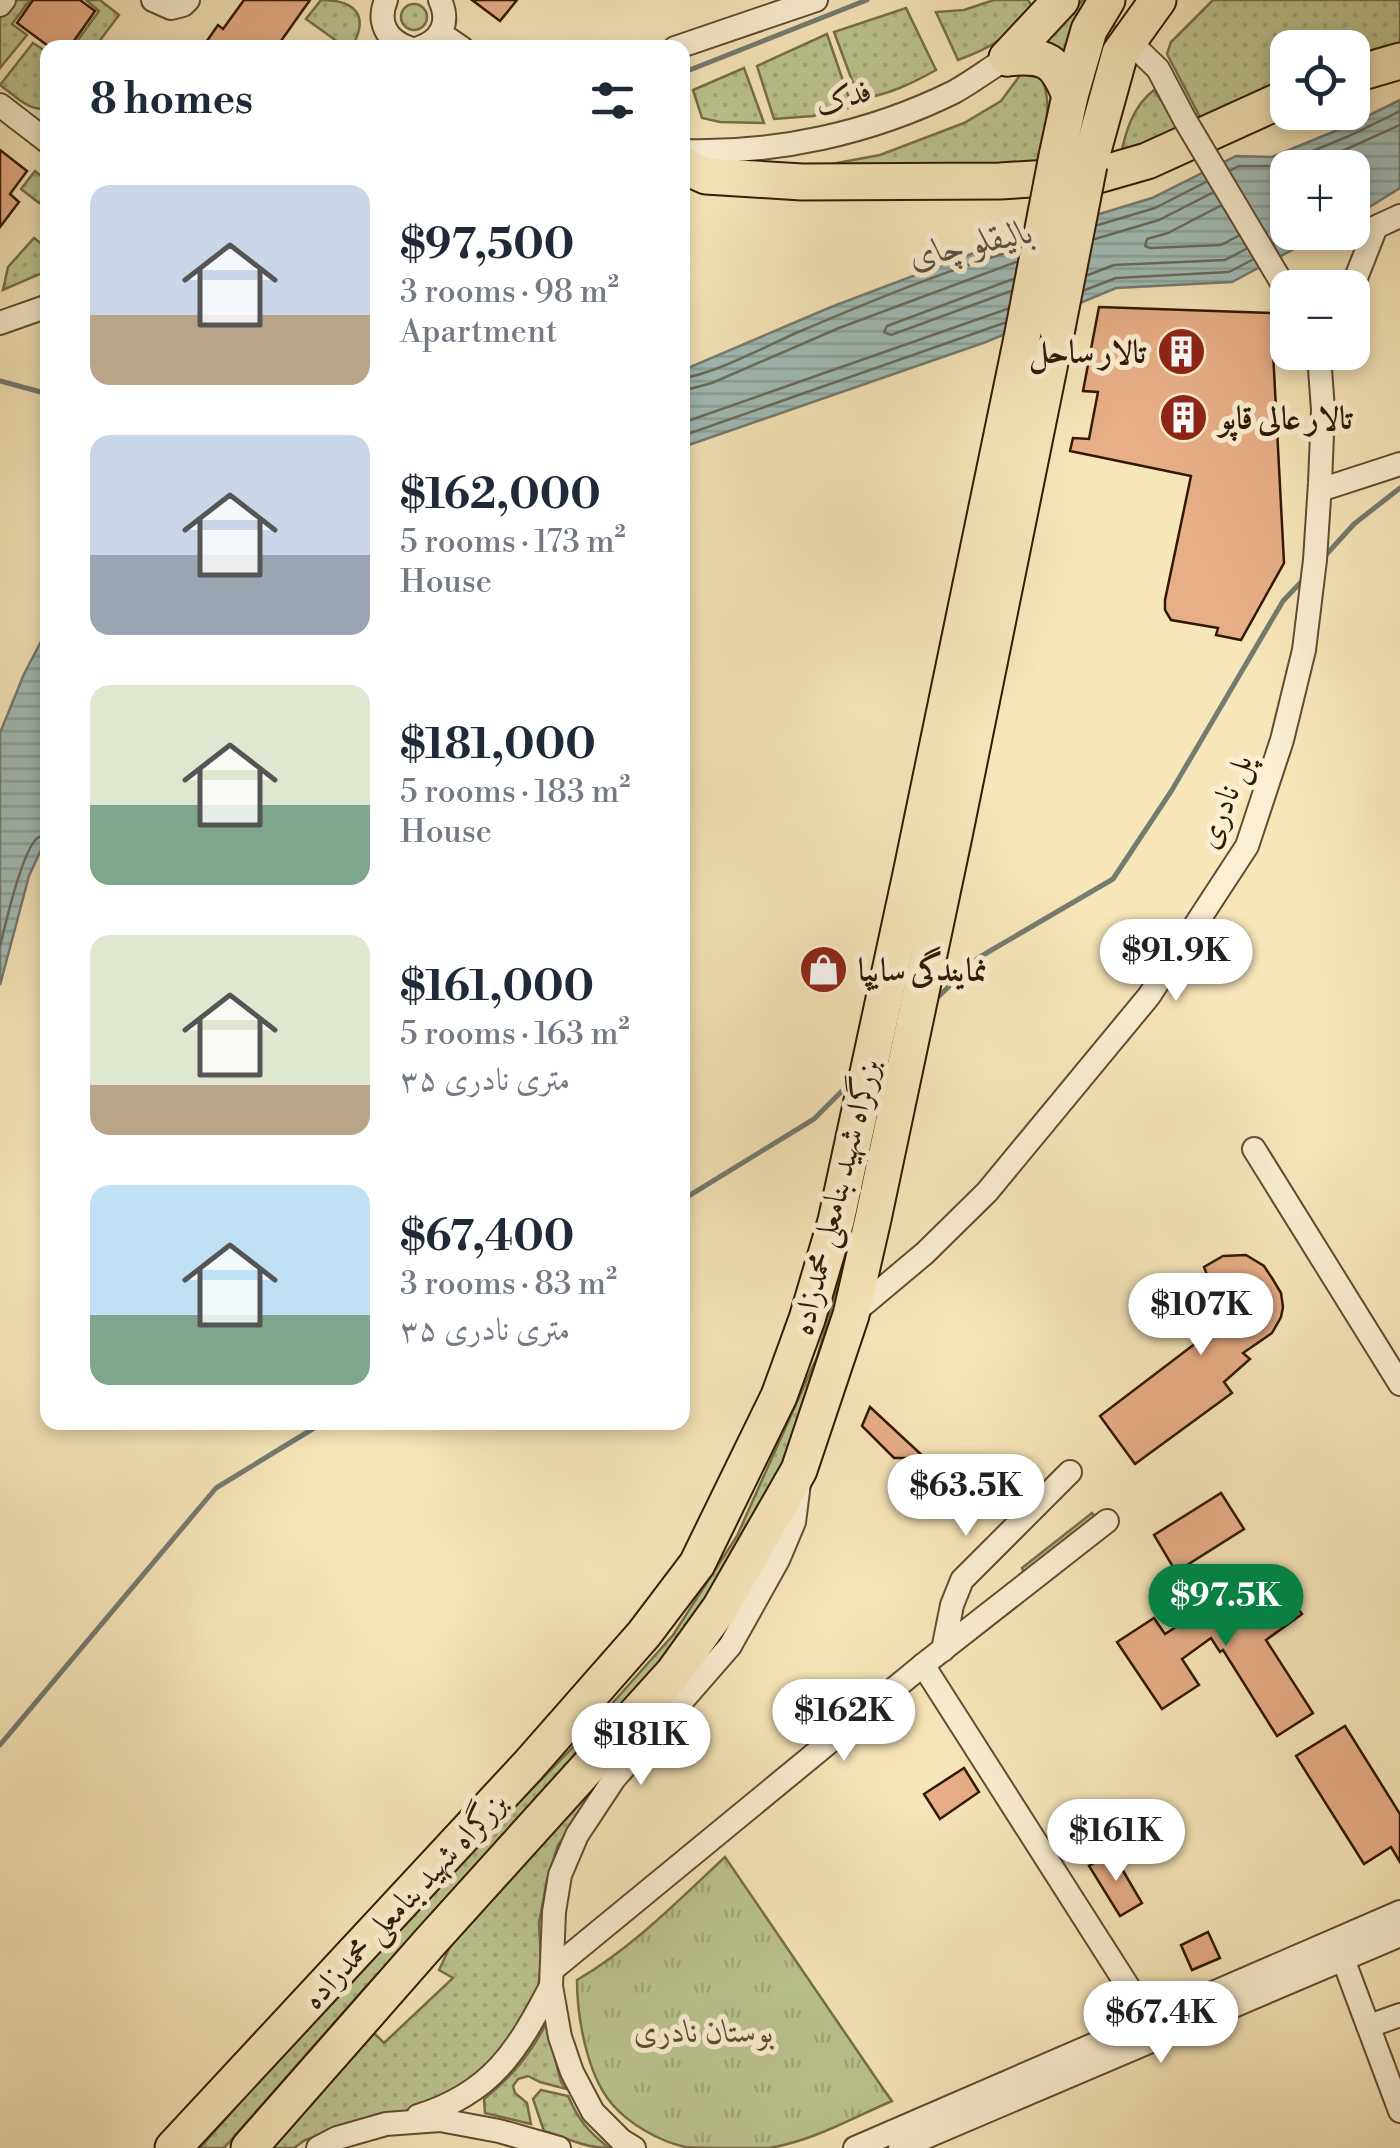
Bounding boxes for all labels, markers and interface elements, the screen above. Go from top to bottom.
map controls [1270,30,1370,370]
button: locate [1270,30,1370,130]
street label: فدک [810,71,876,125]
icon: filters [585,73,640,128]
text: 8 homes [90,74,253,127]
button: + [1270,150,1370,250]
water label: بالیقلو چای [905,210,1038,280]
text: $97,500 [400,219,574,272]
icon: home [170,225,290,345]
button: − [1270,270,1370,370]
text: 3 rooms · 98 m² [400,272,619,312]
text: Apartment [400,312,557,352]
building icon: تالار ساحل [1155,326,1207,378]
place label: تالار ساحل [1029,333,1147,375]
building icon: تالار عالی قاپو [1158,392,1210,444]
place label: تالار عالی قاپو [1216,399,1354,442]
text: $162,000 [400,469,601,522]
icon: home [170,475,290,595]
text: 5 rooms · 173 m² [400,522,626,562]
text: House [400,562,492,602]
text: $181,000 [400,719,596,772]
icon: home [170,725,290,845]
street label: پل نادری [1188,747,1264,855]
text: 5 rooms · 183 m² [400,772,630,812]
text: House [400,812,492,852]
pin: $91.9K [1095,919,1257,1004]
text: $91.9K [1122,931,1230,971]
shop icon: نمایندگی سایپا [797,944,849,996]
place label: نمایندگی سایپا [858,946,987,991]
text: $161,000 [400,961,594,1014]
icon: home [170,975,290,1095]
text: 5 rooms · 163 m² [400,1014,630,1054]
street label: بزرگراه شهید بنامعلی محمدزاده [780,1054,893,1340]
text: ۳۵ متری نادری [400,1060,570,1100]
text: $67,400 [400,1211,574,1264]
icon: home [170,1225,290,1345]
text: 3 rooms · 83 m² [400,1264,617,1304]
pin: $107K [1131,1273,1271,1358]
text: $107K [1150,1285,1252,1325]
text: ۳۵ متری نادری [400,1310,570,1350]
pin: $63.5K [885,1454,1047,1539]
text: $63.5K [910,1466,1023,1506]
pin: $97.5K [1145,1564,1307,1649]
text: $97.5K [1170,1576,1282,1616]
pin: $162K [774,1679,914,1764]
text: $162K [794,1691,894,1731]
pin: $181K [571,1703,711,1788]
text: $181K [593,1715,689,1755]
street label: بزرگراه شهید بنامعلی محمدزاده [292,1782,518,2020]
pin: $161K [1046,1799,1186,1884]
text: $161K [1069,1811,1163,1851]
pin: $67.4K [1080,1981,1242,2066]
text: $67.4K [1105,1993,1217,2033]
park label: بوستان نادری [634,2012,774,2052]

